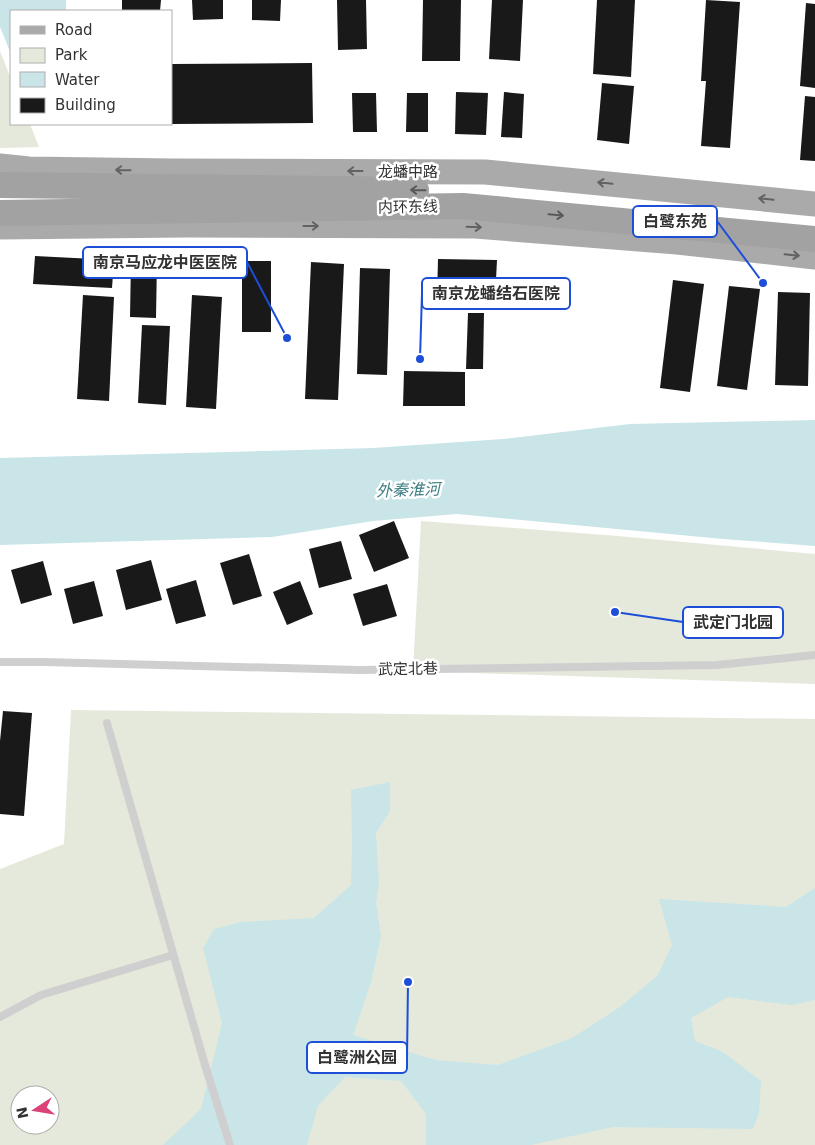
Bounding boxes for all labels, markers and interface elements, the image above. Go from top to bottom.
legend [10,10,172,125]
text: Road [55,21,93,39]
text: Park [55,46,88,64]
text: Water [55,71,100,89]
text: Building [55,96,116,114]
street label: 龙蟠中路 [378,163,438,181]
one-way arrow [115,166,131,175]
one-way arrow [348,166,364,176]
one-way arrow [597,178,613,188]
one-way arrow [410,185,426,195]
one-way arrow [759,194,775,204]
street label: 内环东线 [378,197,438,217]
callout: 白鹭东苑 [633,206,717,237]
one-way arrow [547,210,563,220]
text: 白鹭东苑 [643,212,707,231]
one-way arrow [302,221,319,231]
one-way arrow [465,222,481,231]
callout: 南京马应龙中医医院 [83,247,247,278]
one-way arrow [784,250,800,260]
text: 南京马应龙中医医院 [93,253,237,272]
callout: 南京龙蟠结石医院 [422,278,570,309]
text: 南京龙蟠结石医院 [432,284,560,303]
water label: 外秦淮河 [376,479,443,501]
callout: 武定门北园 [683,607,783,638]
text: 武定门北园 [693,613,773,632]
street label: 武定北巷 [378,659,438,679]
callout: 白鹭洲公园 [307,1042,407,1073]
text: 白鹭洲公园 [317,1048,397,1067]
north arrow [10,1085,60,1135]
text: N [13,1105,31,1120]

